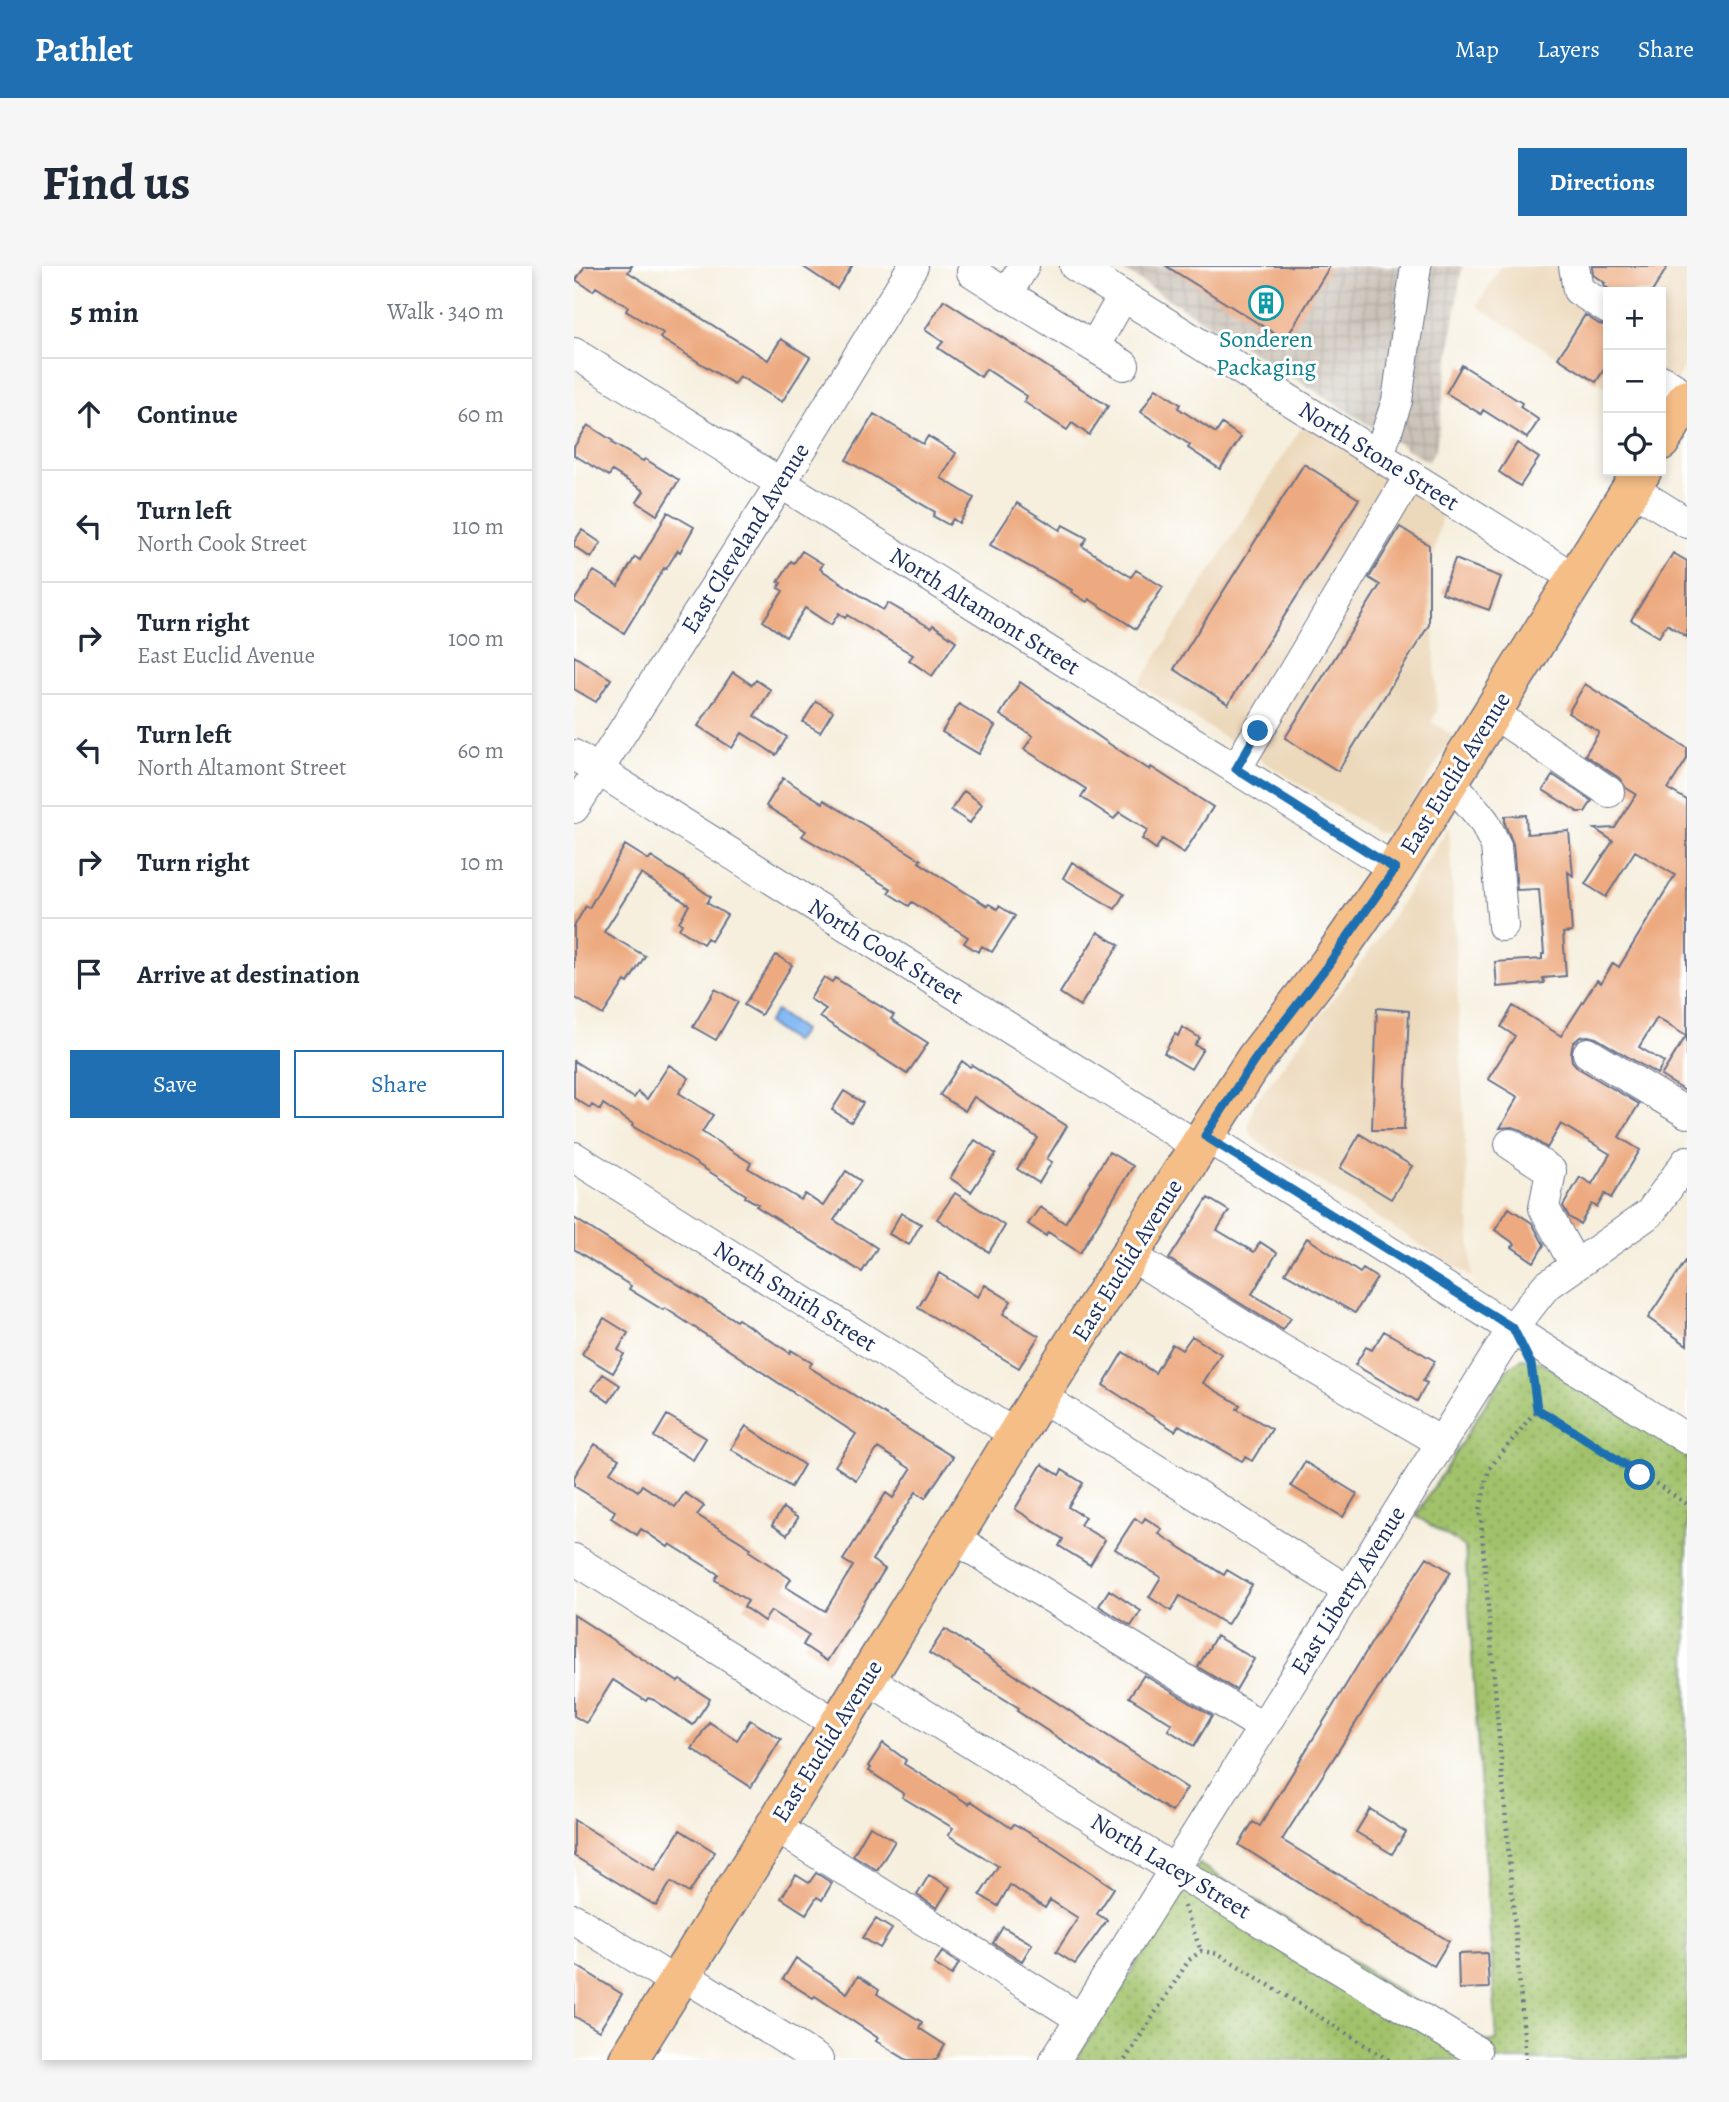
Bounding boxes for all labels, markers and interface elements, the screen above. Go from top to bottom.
text: Pathlet [35,27,133,72]
text: Map [1455,33,1499,65]
text: Layers [1537,33,1600,65]
text: Share [1638,33,1694,65]
button: Directions [1518,148,1687,216]
text: Find us [42,149,190,216]
building icon: Sonderen Packaging [1247,284,1285,322]
map controls [1603,287,1666,476]
button: + [1603,287,1666,350]
text: 5 min [70,292,139,332]
text: Walk · 340 m [387,296,504,327]
place label: Sonderen Packaging [1216,323,1316,383]
button: − [1603,350,1666,413]
street label: North Stone Street [1293,394,1465,518]
icon: ahead [70,395,108,433]
text: Continue [137,397,238,432]
text: 60 m [457,399,504,430]
button: locate [1603,413,1666,476]
street label: East Cleveland Avenue [673,437,817,639]
text: Turn left [137,493,232,528]
icon: left [70,507,108,545]
text: 110 m [452,511,504,542]
text: North Cook Street [137,528,307,559]
street label: North Altamont Street [884,539,1086,683]
text: Turn right [137,605,250,640]
icon: right [70,619,108,657]
text: 100 m [448,623,504,654]
text: East Euclid Avenue [137,640,315,671]
street label: East Euclid Avenue [1392,686,1518,860]
route end [1242,715,1273,746]
text: Turn left [137,717,232,752]
icon: left [70,731,108,769]
text: 60 m [457,735,504,766]
text: North Altamont Street [137,752,347,783]
icon: right [70,843,108,881]
text: Turn right [137,845,250,880]
text: 10 m [460,847,504,878]
street label: North Cook Street [802,890,970,1012]
icon: arrive [70,955,108,993]
text: Arrive at destination [137,957,360,992]
button: Save [70,1050,280,1118]
button: Share [294,1050,504,1118]
street label: East Euclid Avenue [1064,1173,1190,1347]
street label: North Smith Street [707,1233,883,1359]
route start [1624,1459,1655,1490]
street label: East Liberty Avenue [1283,1500,1413,1680]
street label: East Euclid Avenue [764,1654,890,1828]
street label: North Lacey Street [1085,1805,1257,1927]

